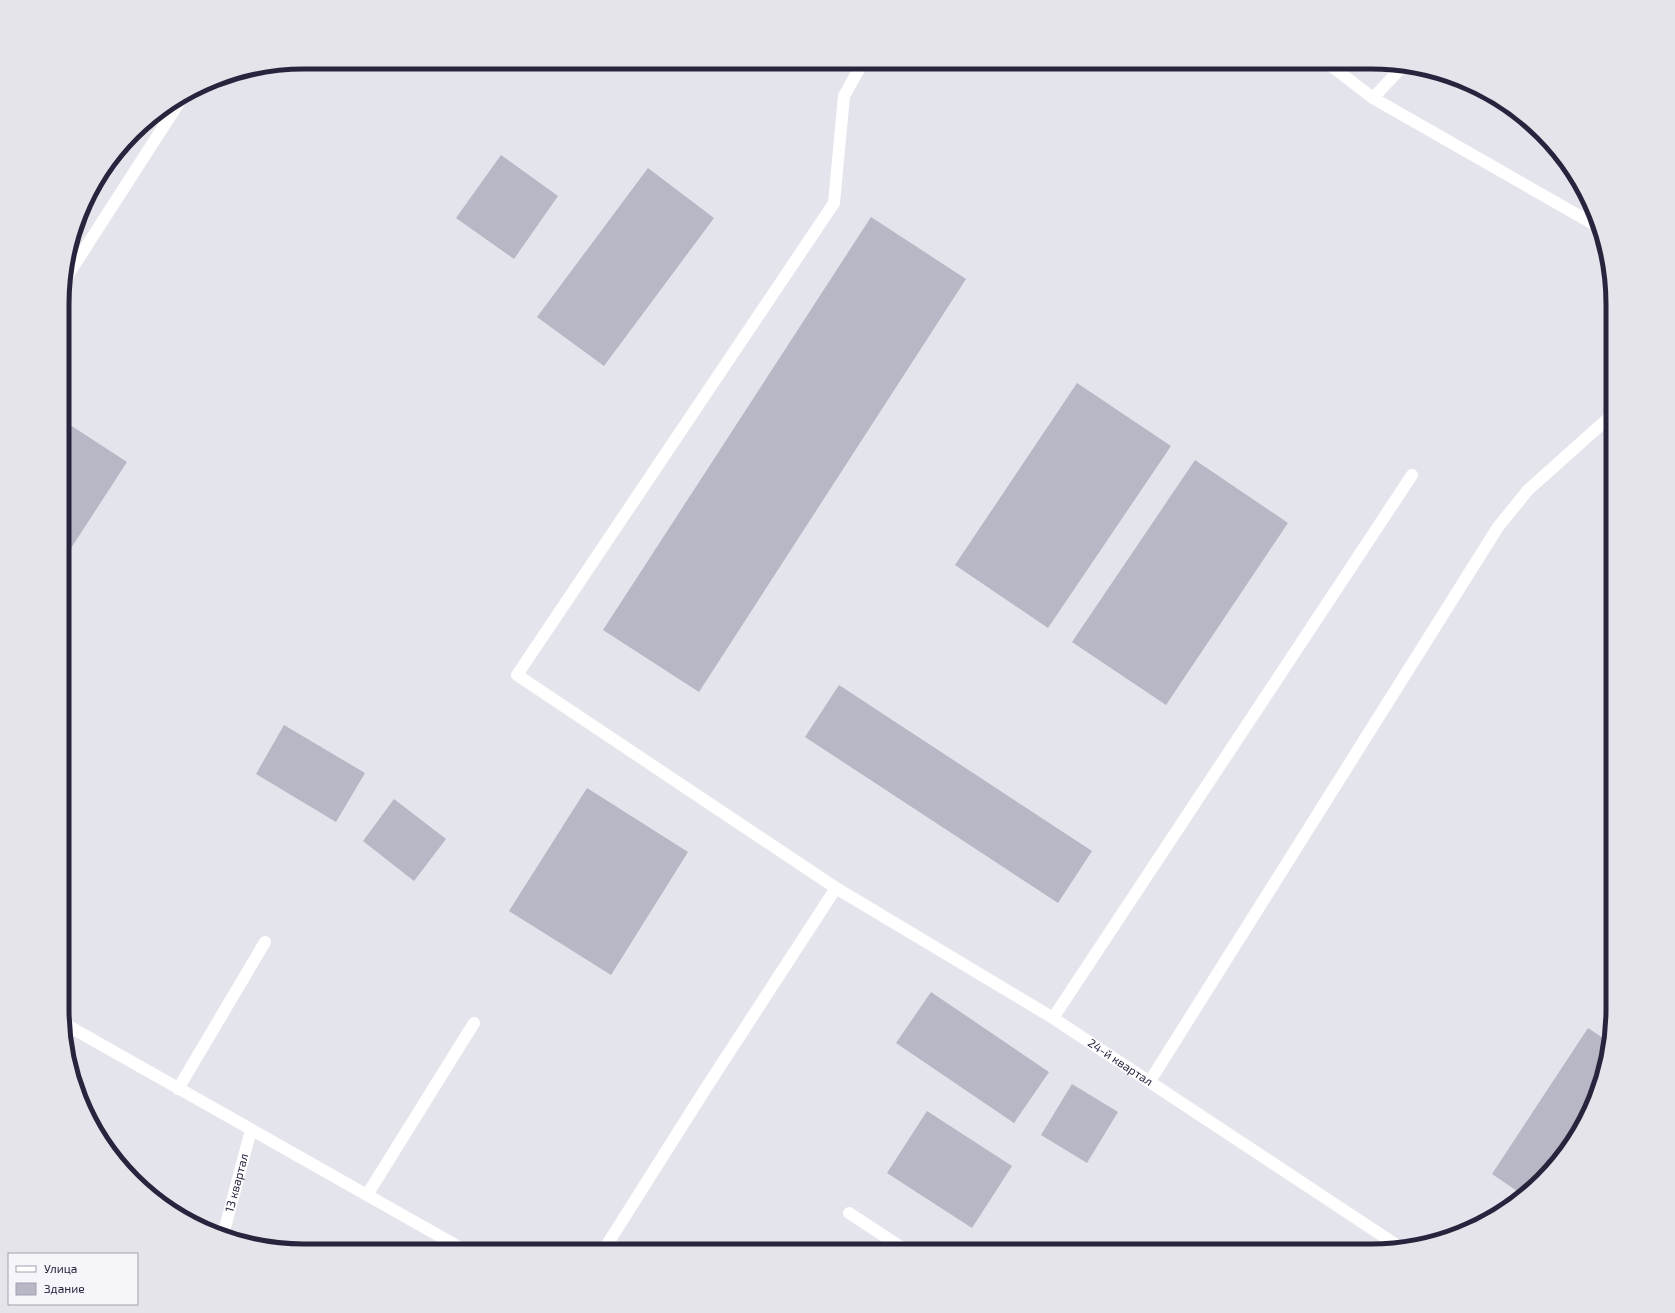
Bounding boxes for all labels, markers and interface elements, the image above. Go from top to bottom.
street label: 24-й квартал [1086,1035,1156,1088]
street label: 13 квартал [221,1152,250,1213]
legend [8,1253,138,1305]
text: Улица [44,1261,77,1275]
text: Здание [44,1281,85,1295]

